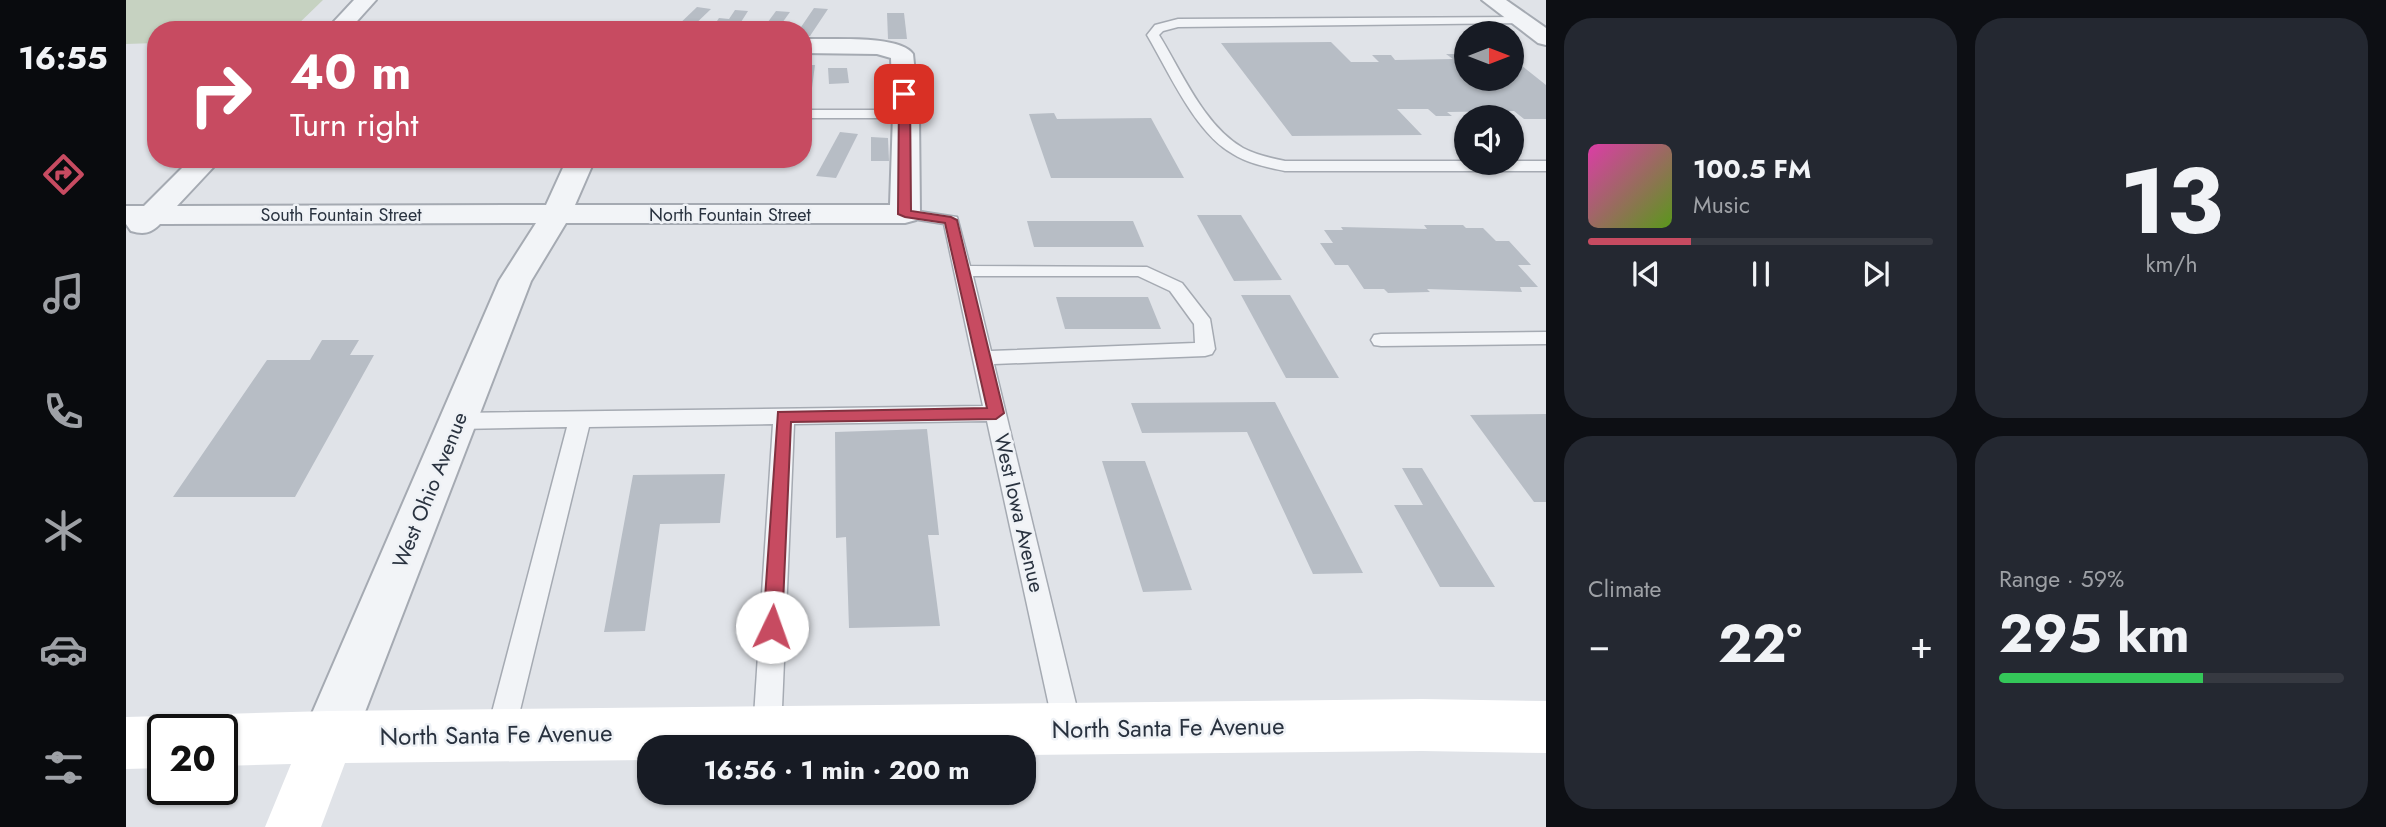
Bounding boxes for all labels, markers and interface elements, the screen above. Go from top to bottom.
north arrow [1454,21,1524,91]
map controls [1454,21,1524,175]
text: 16:55 [18,35,108,81]
text: 40 m [290,37,412,107]
icon: right [175,49,266,140]
pin [874,64,934,124]
icon: arrive [885,75,923,113]
text: Turn right [290,102,419,148]
button: sound [1454,105,1524,175]
text: 13 [2120,136,2223,267]
icon: directions [39,150,88,199]
text: 100.5 FM [1693,150,1811,188]
text: Music [1693,188,1750,222]
street label: South Fountain Street [261,202,422,228]
street label: North Fountain Street [649,202,812,228]
text: km/h [2146,247,2197,281]
icon: previous [1627,255,1665,293]
icon: pause [1742,255,1780,293]
icon: next [1857,255,1895,293]
icon: music [39,269,88,318]
icon: phone [39,387,88,436]
street label: West Ohio Avenue [385,407,475,573]
street label: West Iowa Avenue [986,431,1052,596]
icon: climate [39,506,88,555]
text: Range · 59% [1999,562,2124,596]
text: Climate [1588,572,1661,606]
position arrow [735,590,809,664]
text: 295 km [1999,596,2190,672]
text: 22° [1718,606,1802,682]
text: − [1588,617,1610,672]
text: + [1910,617,1933,672]
icon: car [39,625,88,674]
street label: North Santa Fe Avenue [1051,708,1285,747]
speed limit sign: 20 [147,714,238,805]
street label: North Santa Fe Avenue [379,715,613,754]
icon: filters [39,743,88,792]
text: 16:56 · 1 min · 200 m [703,751,970,789]

